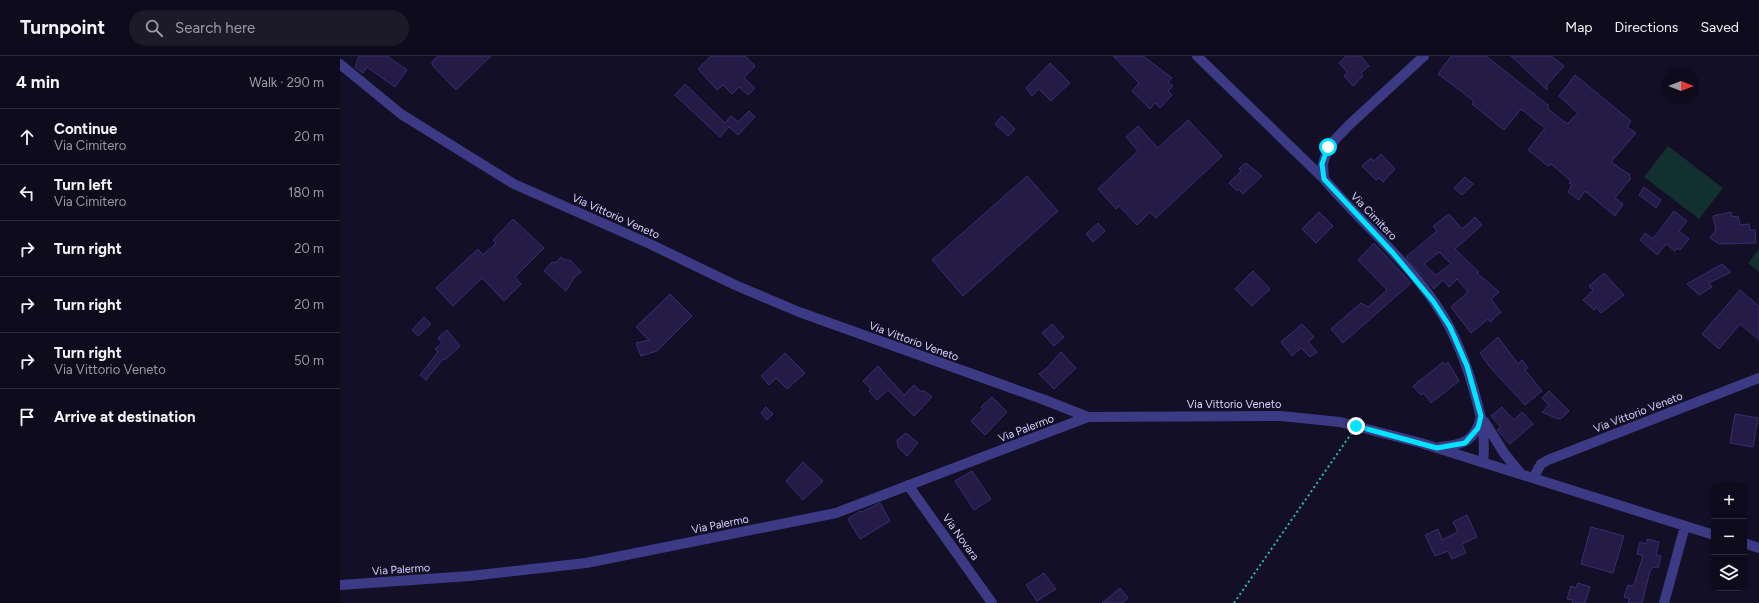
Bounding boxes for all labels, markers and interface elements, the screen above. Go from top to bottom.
search box [129,10,409,46]
text: Turnpoint [20,16,105,39]
icon: search [143,17,165,39]
text: Search here [175,19,255,37]
text: Map [1565,19,1593,36]
text: Directions [1615,19,1678,36]
text: Saved [1700,19,1739,36]
north arrow [1663,68,1699,104]
text: 4 min [16,72,60,92]
text: Walk · 290 m [249,75,324,90]
text: Continue [54,120,117,138]
icon: ahead [16,126,38,148]
text: 20 m [294,129,324,144]
text: Via Cimitero [54,138,126,153]
route start [1319,138,1337,156]
text: Turn left [54,176,112,194]
icon: left [16,182,38,204]
text: 180 m [288,185,324,200]
street label: Via Cimitero [1348,190,1400,243]
street label: Via Vittorio Veneto [570,191,662,242]
text: Via Cimitero [54,194,126,209]
icon: right [16,238,38,260]
text: Turn right [54,240,122,258]
text: 20 m [294,241,324,256]
icon: right [16,294,38,316]
text: Turn right [54,296,122,314]
text: 20 m [294,297,324,312]
street label: Via Vittorio Veneto [867,319,960,364]
text: Turn right [54,344,122,362]
icon: right [16,350,38,372]
text: 50 m [294,353,324,368]
text: Via Vittorio Veneto [54,362,166,377]
street label: Via Vittorio Veneto [1592,389,1685,435]
street label: Via Vittorio Veneto [1187,398,1281,411]
icon: arrive [16,406,38,428]
text: Arrive at destination [54,408,195,426]
street label: Via Palermo [997,412,1056,445]
route end [1347,417,1365,435]
map controls [1711,483,1747,591]
button: + [1711,483,1747,519]
street label: Via Novara [940,512,982,563]
street label: Via Palermo [690,513,750,536]
button: − [1711,519,1747,555]
button: layers [1711,555,1747,591]
street label: Via Palermo [372,561,431,578]

